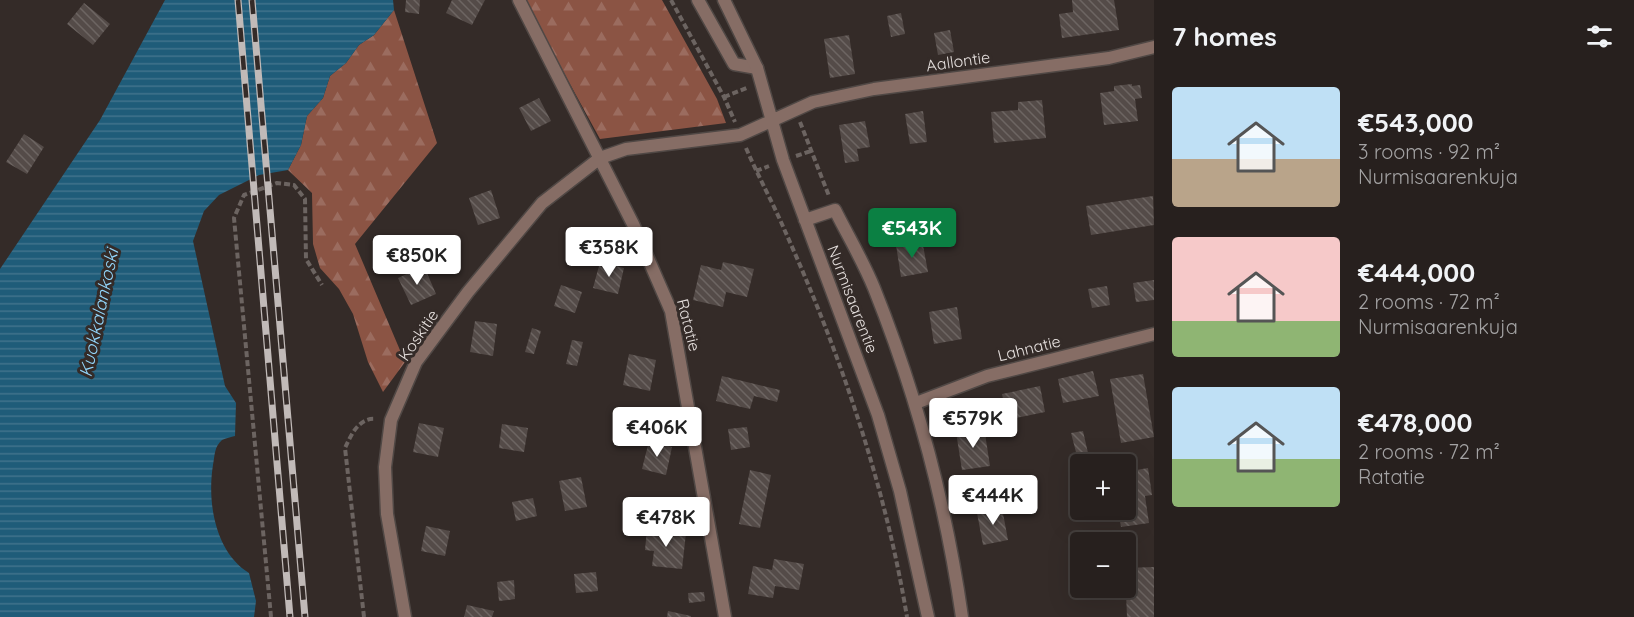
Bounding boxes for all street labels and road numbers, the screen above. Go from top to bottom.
street label: Aallontie [925,47,991,75]
street label: Nurmisaarentie [823,242,883,356]
street label: Ratatie [673,297,705,353]
street label: Koskitie [394,306,442,364]
street label: Lahnatie [995,331,1063,365]

